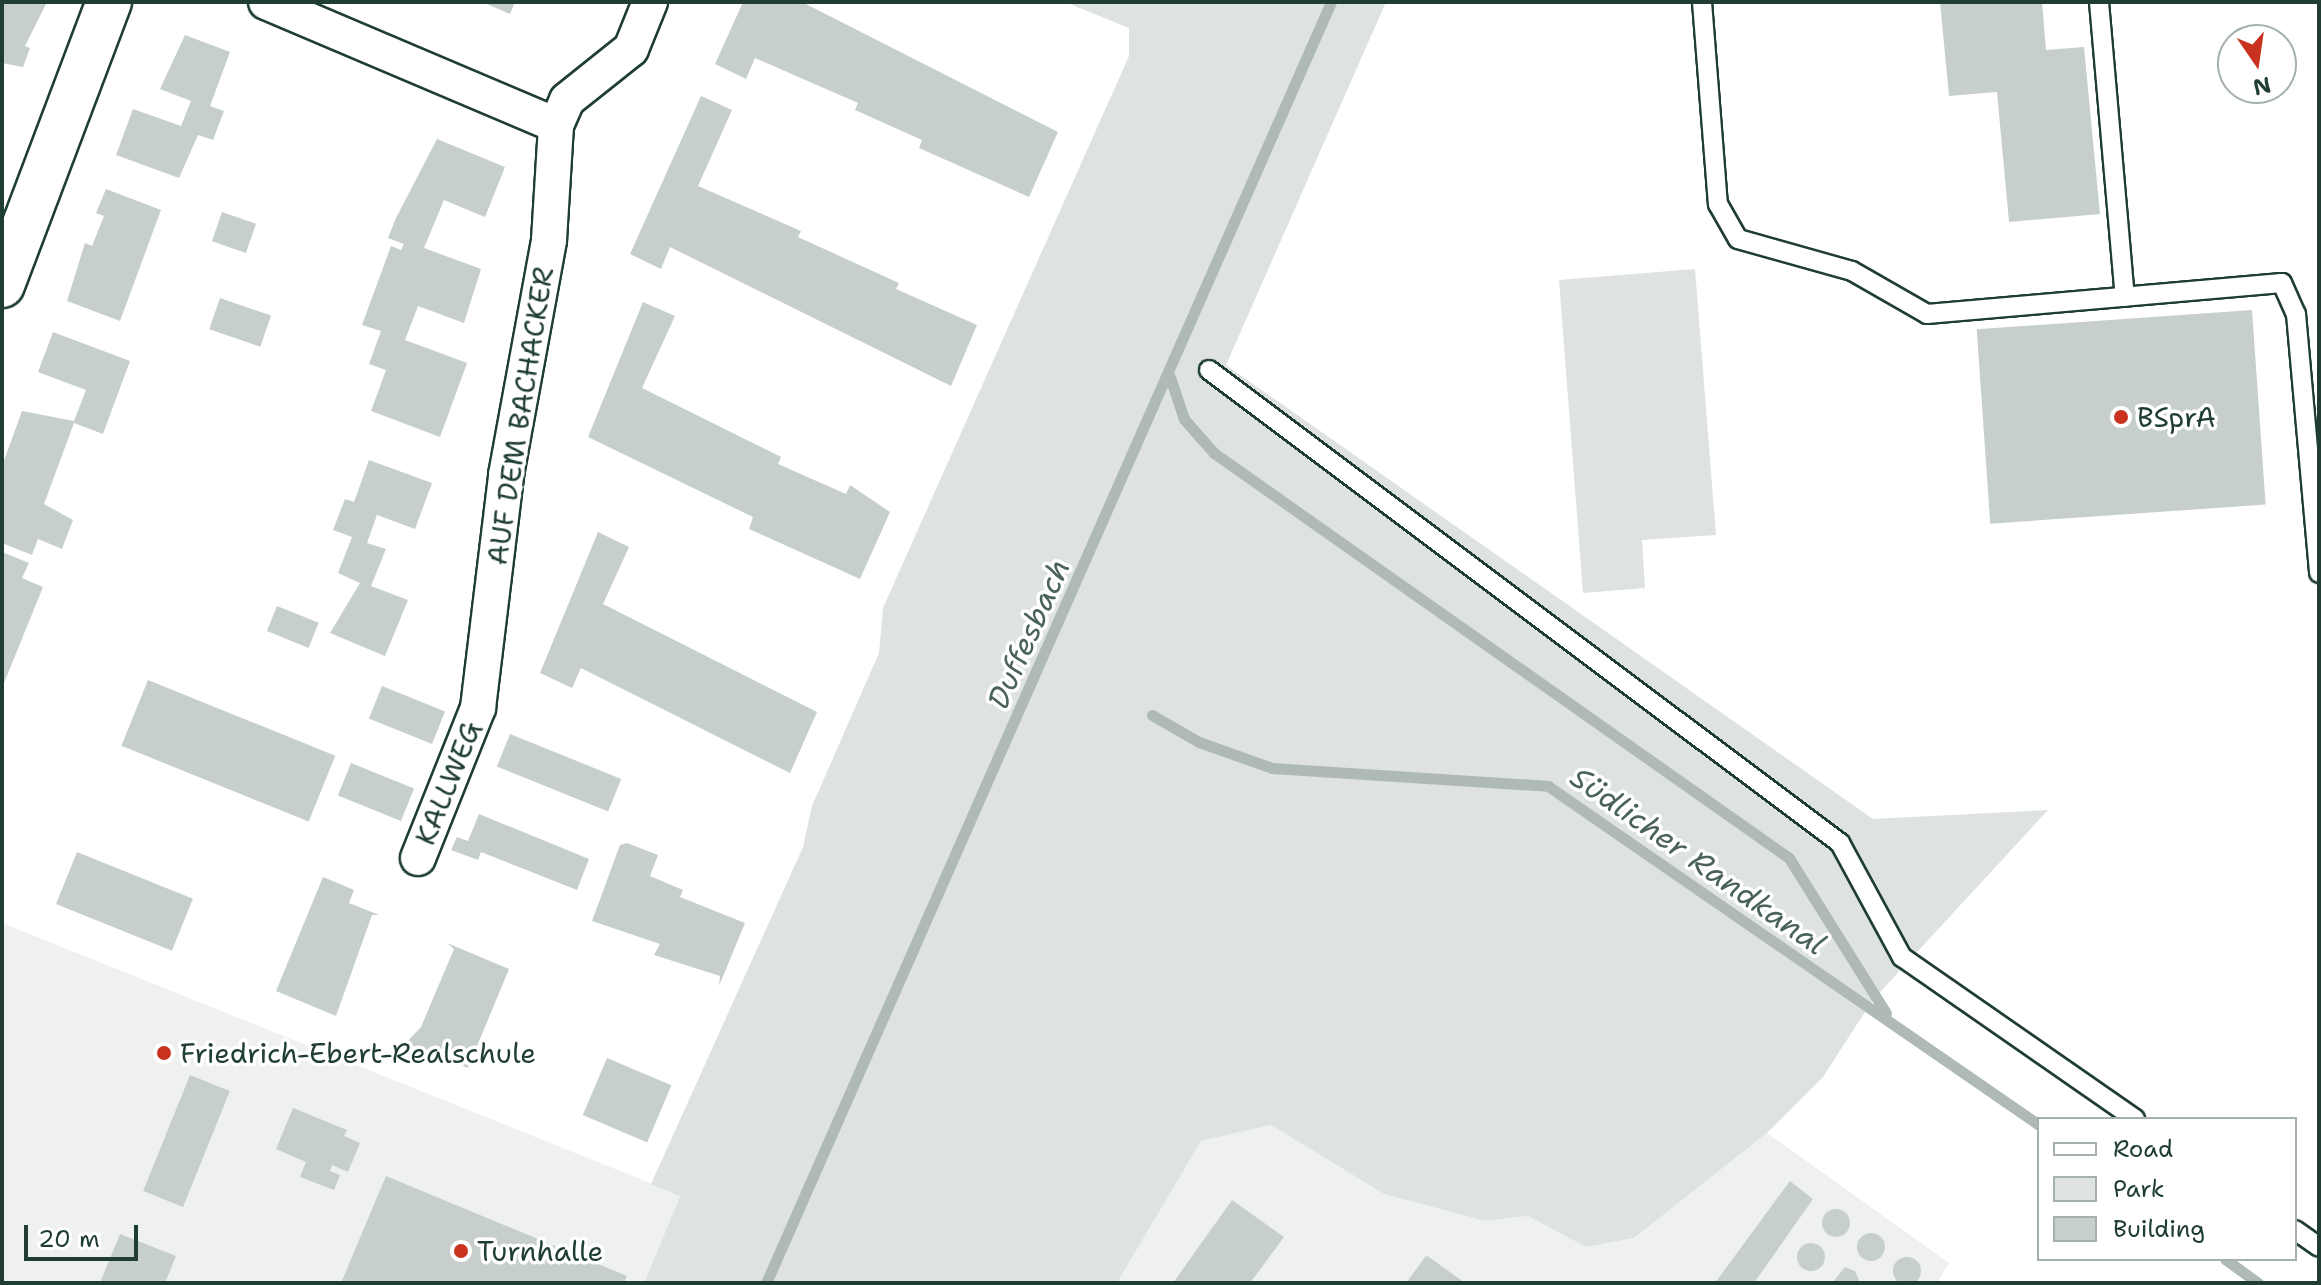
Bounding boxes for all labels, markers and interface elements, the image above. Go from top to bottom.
north arrow [2217,24,2297,104]
text: N [2250,70,2274,102]
street label: AUF DEM BACHACKER [480,265,560,567]
place label: BSprA [2137,400,2216,434]
marker: BSprA [2112,408,2130,426]
water label: Duffesbach [980,554,1078,714]
street label: KALLWEG [408,716,488,850]
water label: Südlicher Randkanal [1563,759,1833,963]
place label: Friedrich-Ebert-Realschule [180,1036,536,1070]
marker: Friedrich-Ebert-Realschule [155,1044,173,1062]
legend [2037,1117,2297,1261]
text: Road [2113,1133,2173,1165]
text: Park [2113,1173,2165,1205]
scale bar [28,1209,142,1259]
text: Building [2113,1213,2205,1245]
text: 20 m [38,1223,100,1255]
place label: Turnhalle [477,1234,603,1268]
marker: Turnhalle [452,1242,470,1260]

